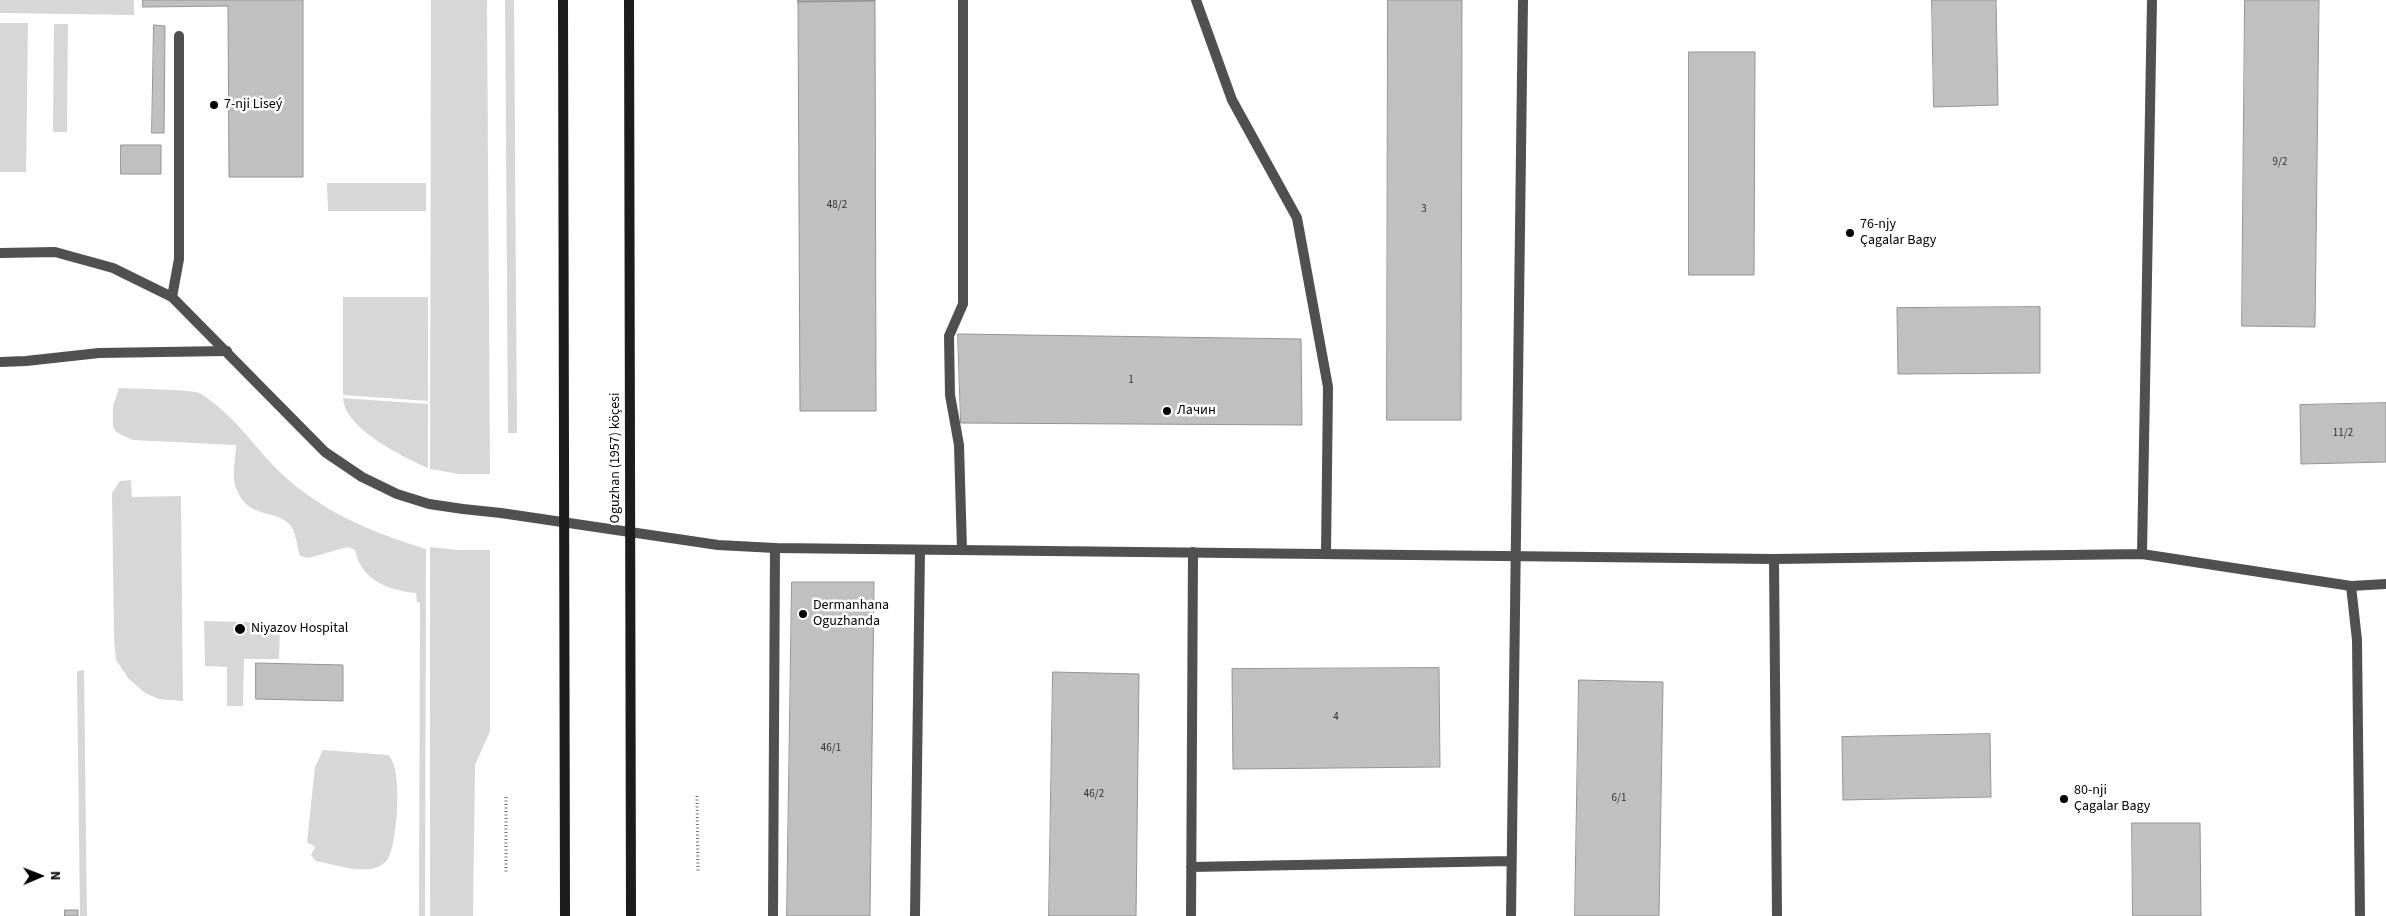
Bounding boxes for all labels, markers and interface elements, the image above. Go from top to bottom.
place label: 7-nji Liseý [224,97,282,113]
marker: 7-nji Liseý [208,99,220,111]
house number: 9/2 [2273,156,2287,170]
house number: 48/2 [827,199,847,213]
house number: 3 [1421,203,1427,217]
place label: 76-njy Çagalar Bagy [1860,217,1936,250]
marker: 76-njy Çagalar Bagy [1844,227,1856,239]
house number: 1 [1128,374,1134,388]
street label: Oguzhan (1957) köçesi [608,393,624,523]
place label: Лачин [1177,403,1216,419]
marker: Лачин [1161,405,1173,417]
house number: 11/2 [2333,427,2353,441]
place label: Dermanhana Oguzhanda [813,598,889,630]
marker: Dermanhana Oguzhanda [797,608,809,620]
place label: Niyazov Hospital [251,621,348,637]
marker: Niyazov Hospital [233,622,247,636]
house number: 4 [1333,711,1339,725]
house number: 46/1 [821,742,841,756]
place label: 80-nji Çagalar Bagy [2074,783,2150,816]
house number: 46/2 [1084,788,1104,802]
house number: 6/1 [1612,792,1626,806]
marker: 80-nji Çagalar Bagy [2058,793,2070,805]
north arrow [15,851,65,901]
text: N [45,871,65,881]

